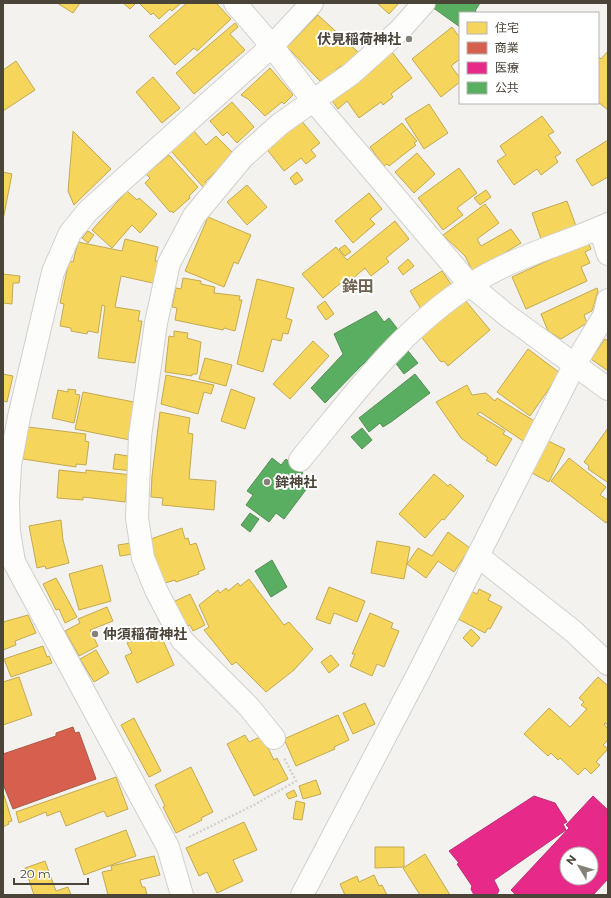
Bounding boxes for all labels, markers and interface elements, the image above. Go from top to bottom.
legend [459,12,599,104]
text: 住宅 [495,20,519,35]
place label: 伏見稲荷神社 [317,30,401,48]
marker: 伏見稲荷神社 [404,34,414,44]
text: 商業 [495,40,519,55]
text: 医療 [495,60,519,75]
text: 公共 [495,80,519,95]
district label: 鉾田 [342,277,374,296]
place label: 鉾神社 [275,473,317,491]
marker: 鉾神社 [262,477,272,487]
place label: 仲須稲荷神社 [103,625,187,643]
marker: 仲須稲荷神社 [90,629,100,639]
north arrow [559,846,599,886]
text: N [563,852,579,868]
scale bar [14,860,88,886]
text: 20 m [20,866,51,881]

